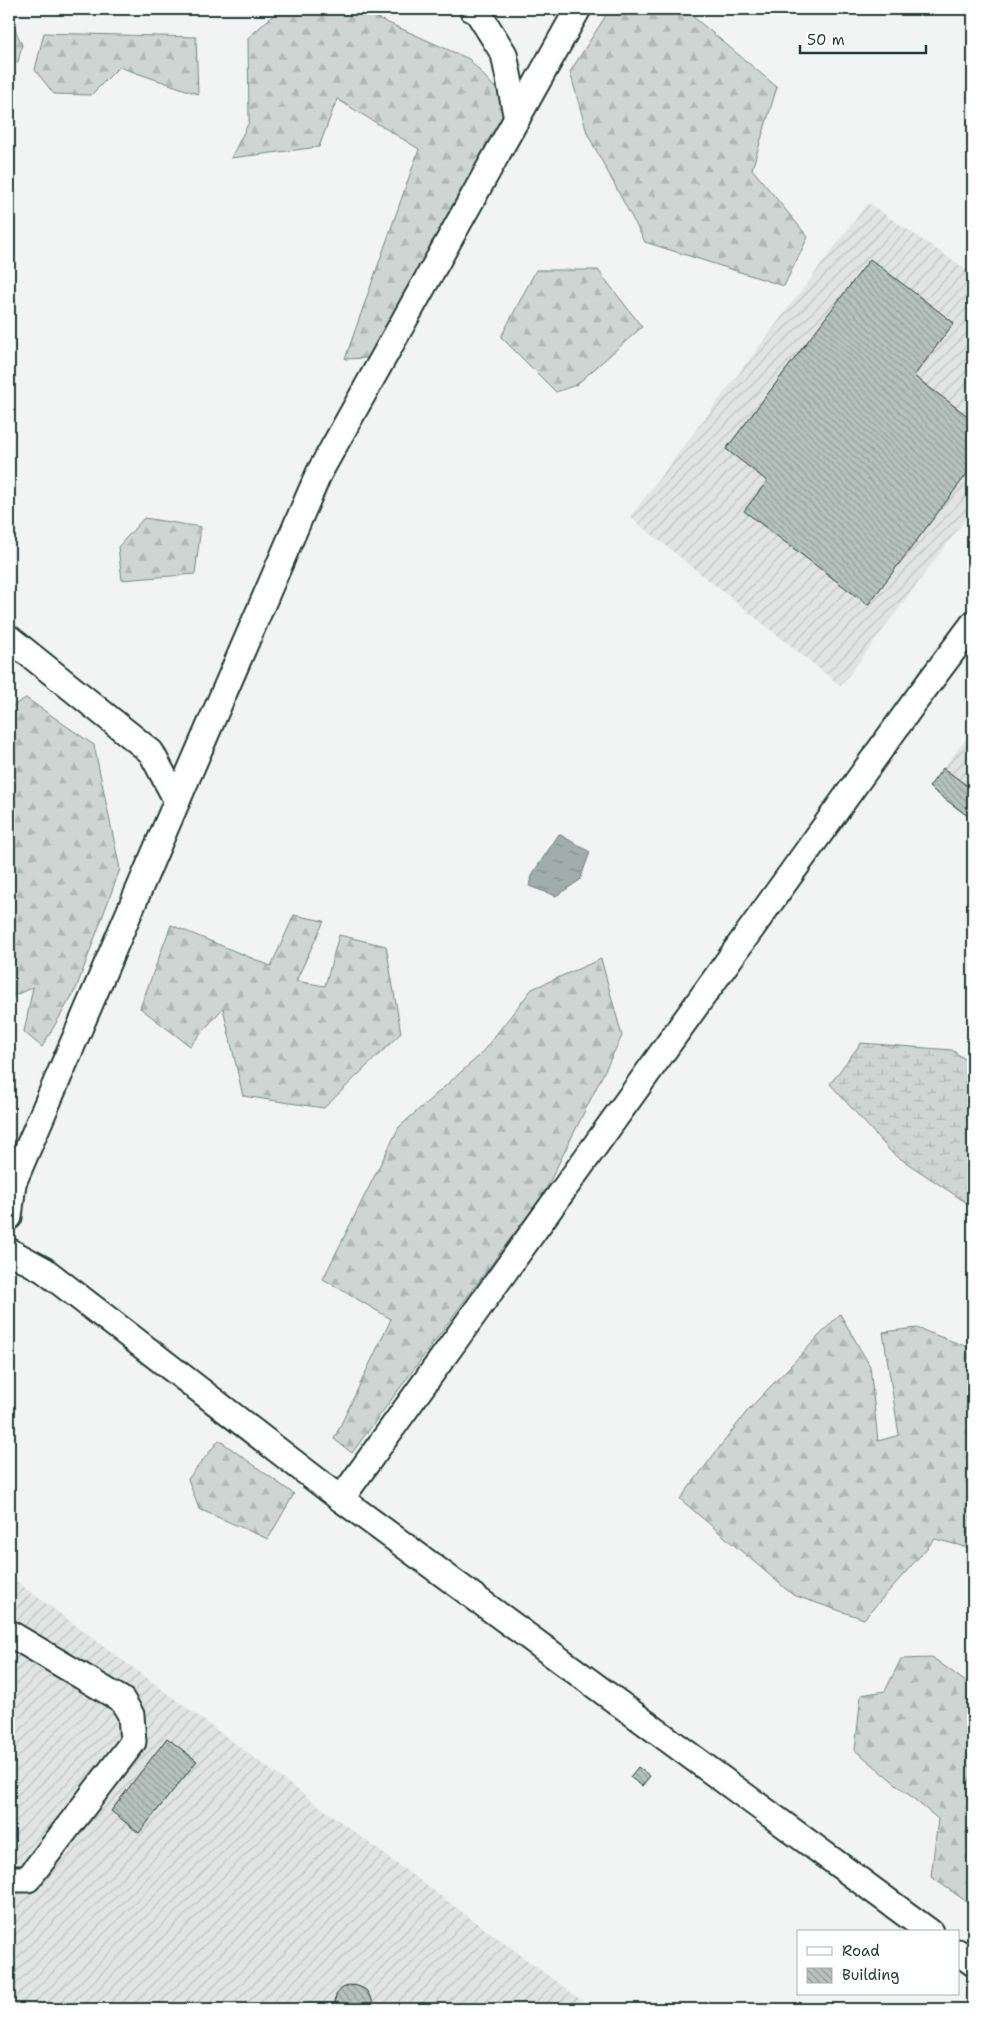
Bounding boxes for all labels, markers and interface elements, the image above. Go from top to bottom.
scale bar [800,22,926,54]
text: 50 m [807,30,845,50]
legend [797,1930,960,1996]
text: Road [842,1941,880,1961]
text: Building [842,1965,899,1985]

